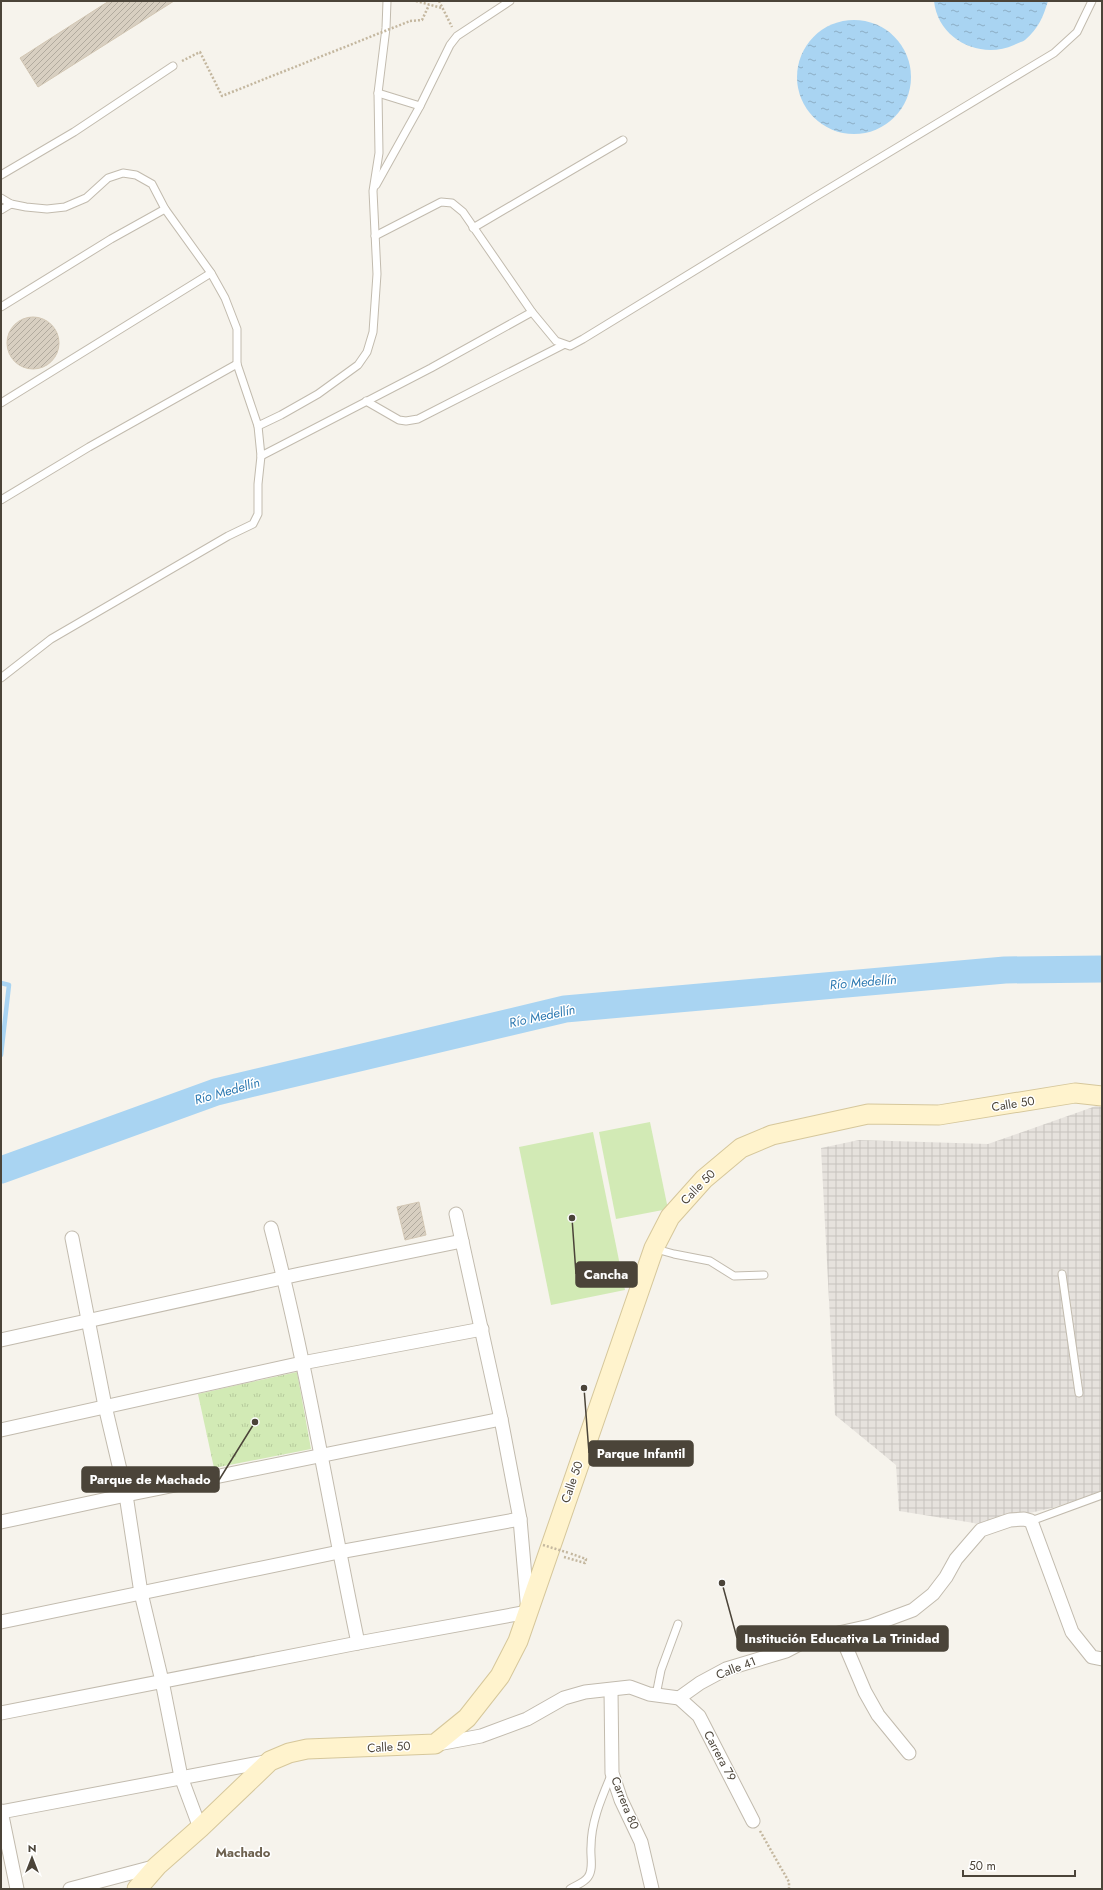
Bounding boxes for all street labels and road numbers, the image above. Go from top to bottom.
street label: Calle 50 [990,1092,1036,1116]
street label: Calle 50 [676,1165,720,1209]
street label: Calle 50 [556,1459,588,1505]
street label: Calle 41 [713,1652,759,1684]
street label: Carrera 79 [699,1728,741,1785]
street label: Calle 50 [367,1737,411,1757]
street label: Carrera 80 [606,1774,644,1832]

